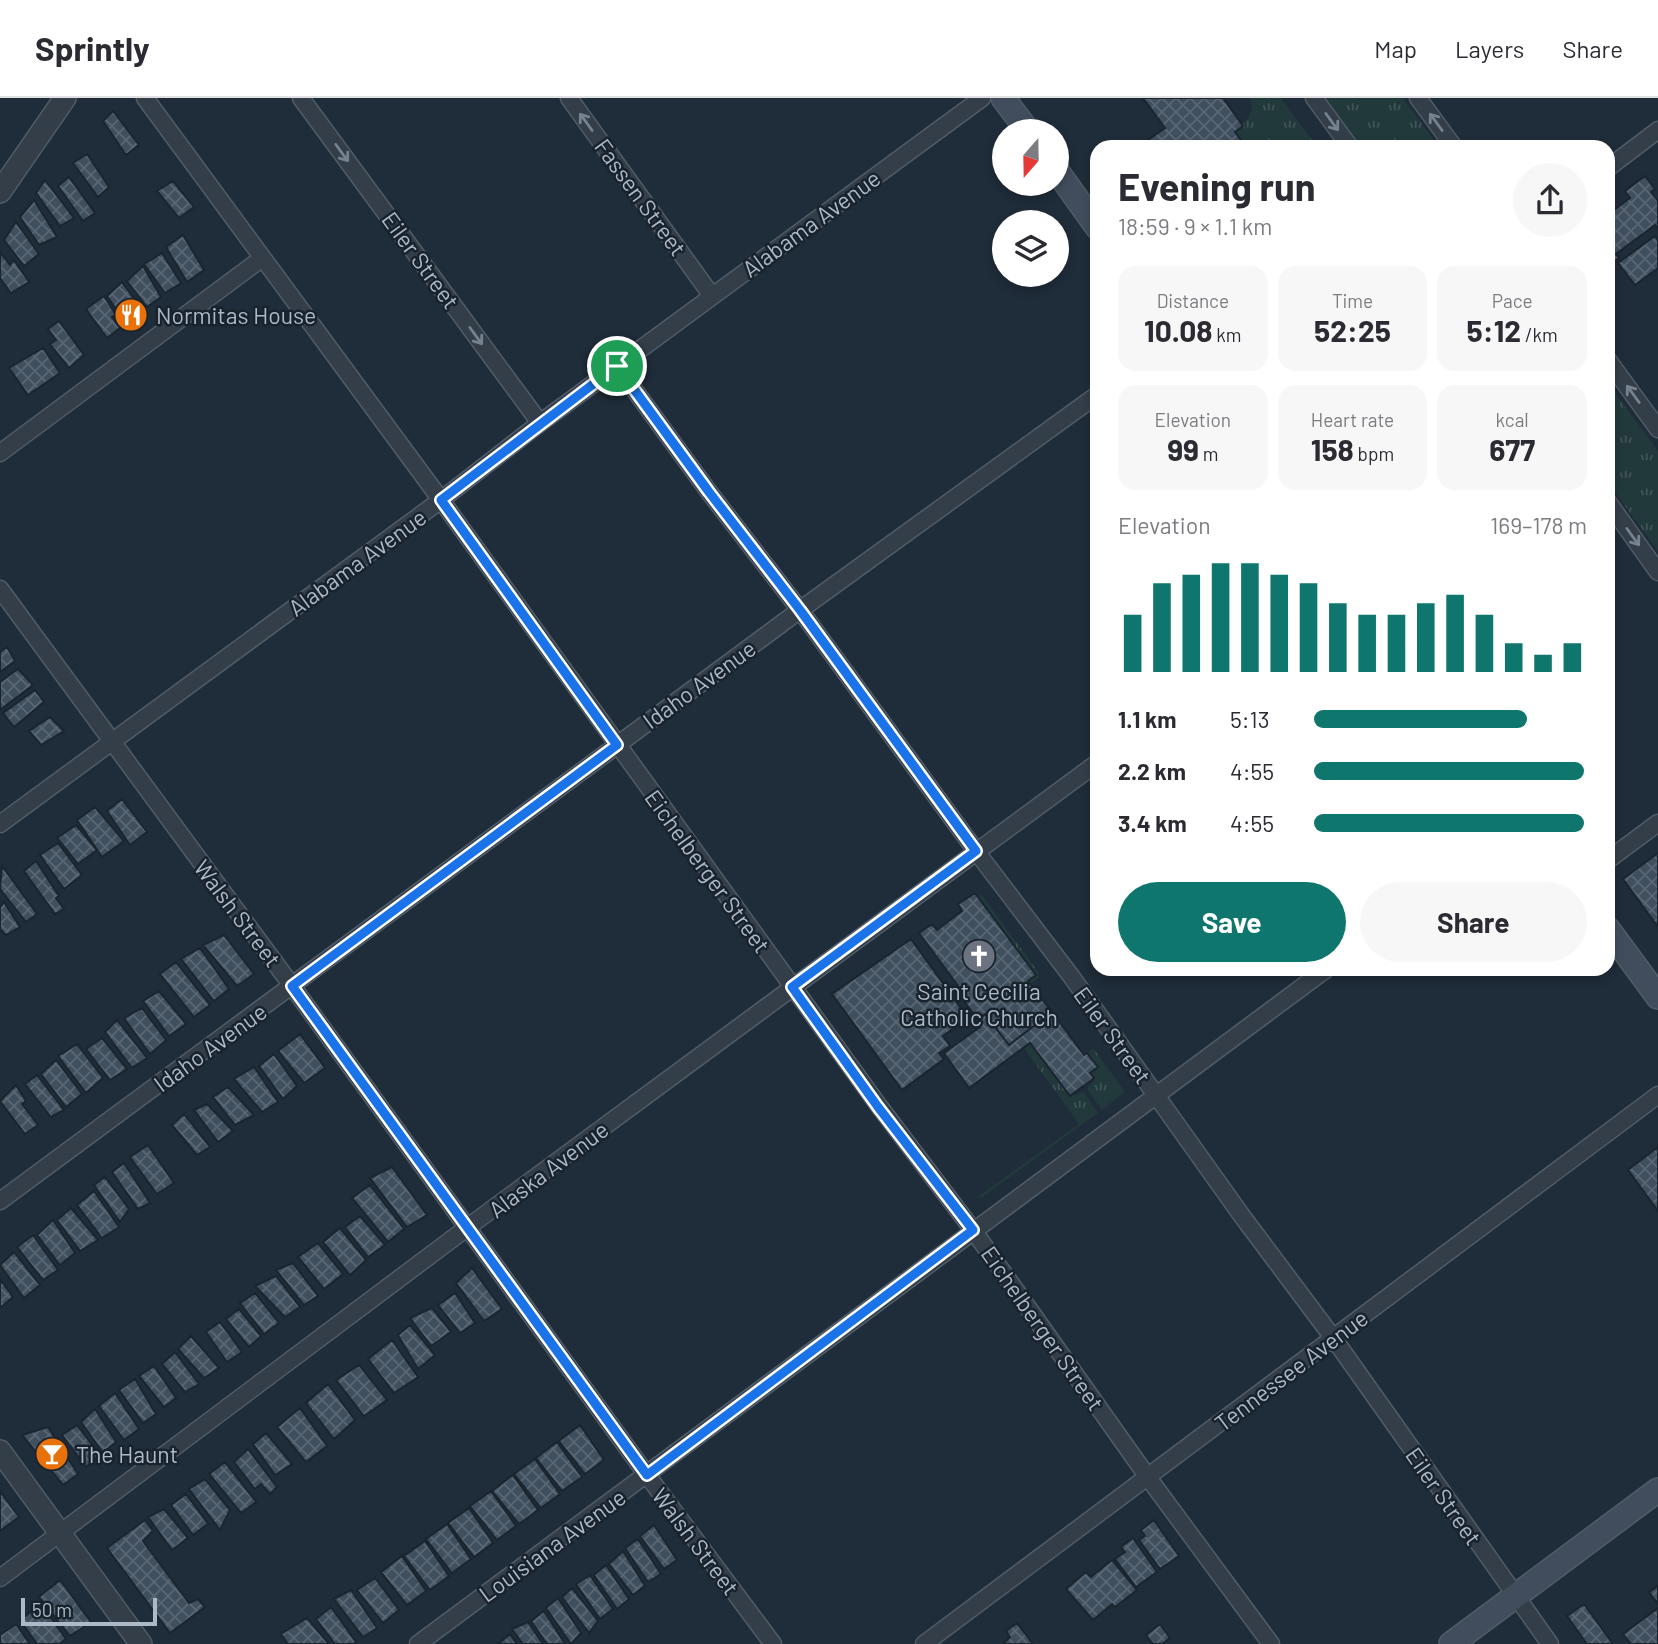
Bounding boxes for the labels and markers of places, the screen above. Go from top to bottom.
restaurant icon: Normitas House [112,296,150,334]
place label: Normitas House [156,301,316,329]
pin [587,336,647,396]
church icon: Saint Cecilia Catholic Church [960,937,998,975]
place label: Saint Cecilia Catholic Church [900,977,1058,1031]
bar icon: The Haunt [33,1435,71,1473]
place label: The Haunt [76,1440,178,1468]

